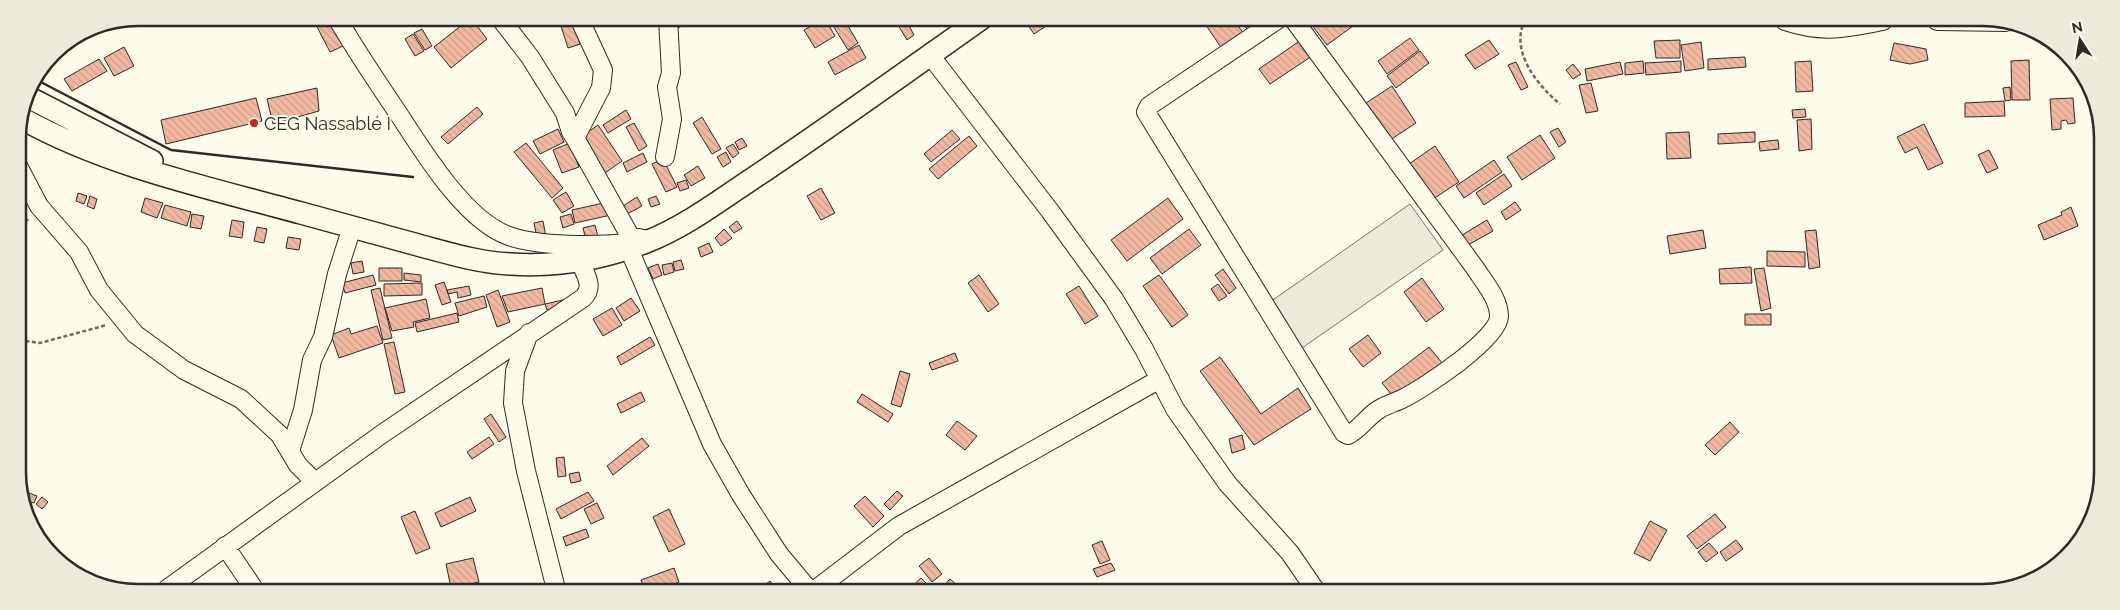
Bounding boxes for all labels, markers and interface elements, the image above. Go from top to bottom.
north arrow [2055,15,2105,65]
text: N [2070,18,2084,36]
place label: CEG Nassablé I [264,113,391,134]
marker: CEG Nassablé I [248,117,260,129]

